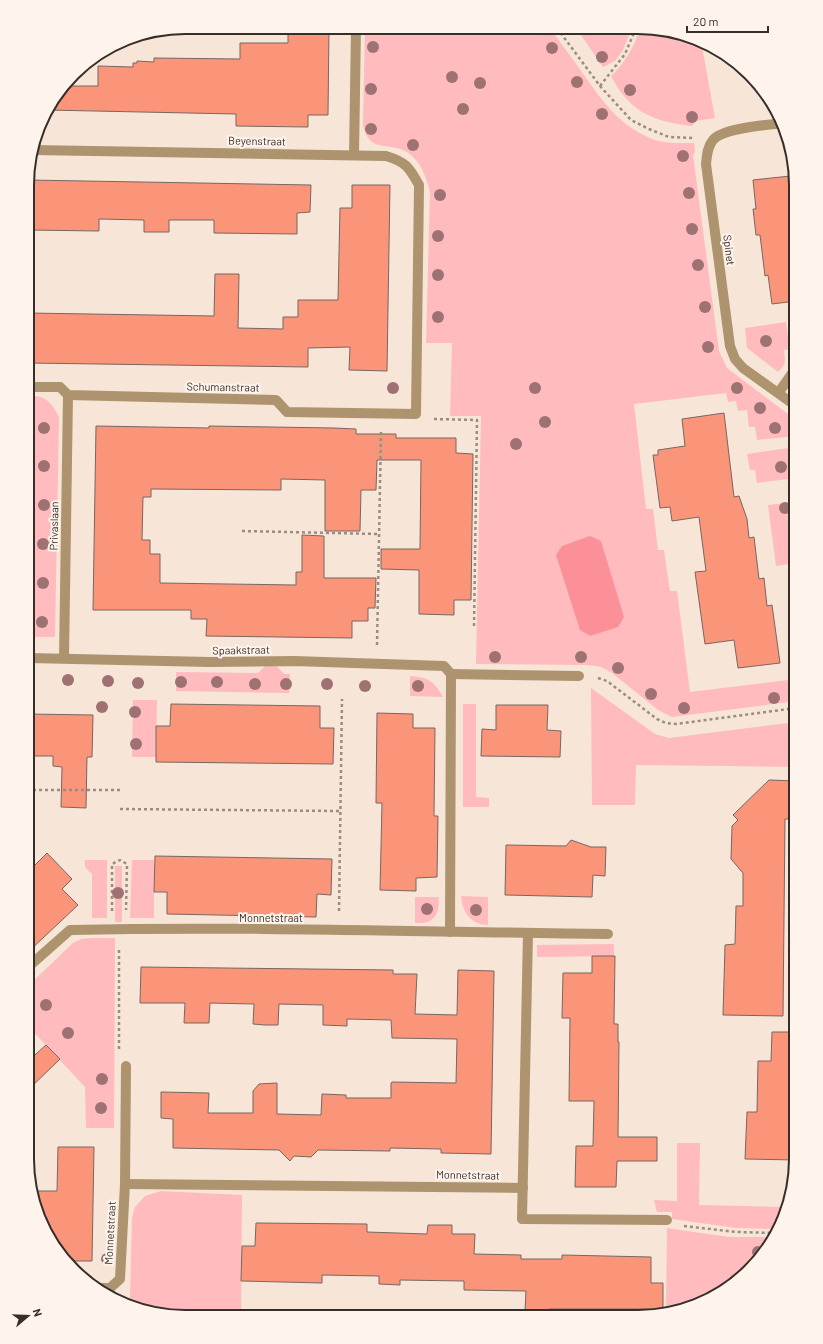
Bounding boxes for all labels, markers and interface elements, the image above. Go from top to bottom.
scale bar [687,8,768,34]
text: 20 m [693,14,719,28]
street label: Beyenstraat [228,133,286,148]
street label: Spinet [721,234,738,266]
street label: Schumanstraat [186,379,260,394]
street label: Privaslaan [47,501,60,551]
street label: Spaakstraat [212,642,270,657]
street label: Monnetstraat [239,911,303,924]
street label: Monnetstraat [436,1167,500,1182]
street label: Monnetstraat [101,1201,118,1265]
north arrow [8,1296,48,1336]
text: N [31,1307,45,1318]

